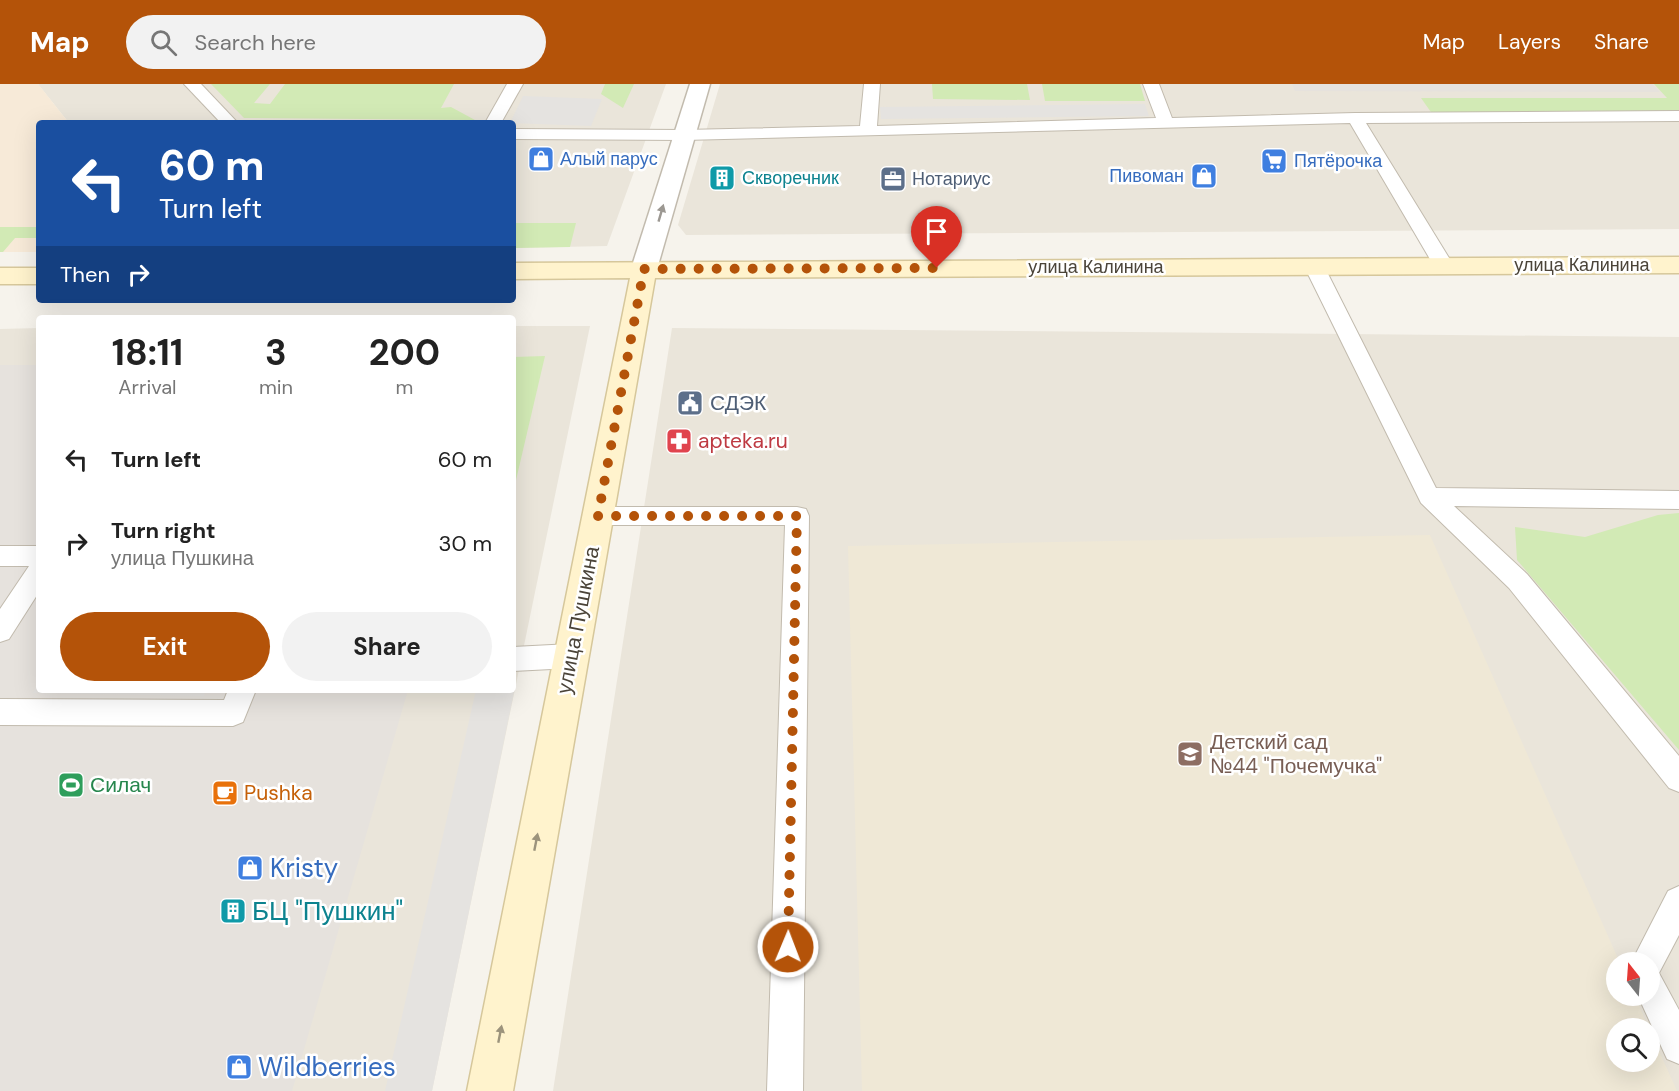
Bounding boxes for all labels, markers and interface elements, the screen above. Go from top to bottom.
search box [126,15,546,69]
text: Map [30,24,90,61]
icon: search [147,26,180,59]
text: Search here [195,28,316,57]
text: Map [1423,28,1465,56]
text: Layers [1498,28,1561,56]
text: Share [1594,28,1649,56]
text: 60 m [159,138,265,193]
icon: left [60,144,138,222]
shop icon: Алый парус [526,144,556,174]
supermarket icon: Пятёрочка [1259,146,1289,176]
place label: Алый парус [560,147,658,171]
place label: Пятёрочка [1294,149,1383,173]
shop icon: Пивоман [1189,161,1219,191]
building icon: Скворечник [707,163,737,193]
office icon: Нотариус [878,164,908,194]
place label: Пивоман [1109,164,1184,188]
place label: Скворечник [742,166,839,190]
place label: Нотариус [912,167,991,191]
text: Turn left [159,191,262,226]
one-way arrow [657,204,666,222]
pin [911,206,962,268]
icon: arrive [920,215,953,248]
street label: улица Калинина [1514,253,1651,277]
street label: улица Калинина [1028,255,1165,279]
icon: right [122,258,155,291]
text: Then [60,260,110,289]
text: 18:11 [112,329,183,376]
text: 3 [265,329,287,376]
text: 200 [369,329,440,376]
text: Arrival [118,374,177,400]
text: min [259,374,293,400]
text: m [396,374,413,400]
public building icon: СДЭК [675,388,705,418]
place label: СДЭК [710,389,767,417]
pharmacy icon: apteka.ru [664,426,694,456]
place label: apteka.ru [698,427,788,455]
icon: left [60,443,93,476]
text: Turn left [111,445,201,474]
text: 60 m [438,445,492,474]
text: Turn right [111,516,216,545]
icon: right [60,527,93,560]
text: 30 m [438,529,492,558]
street label: улица Пушкина [550,543,606,696]
text: улица Пушкина [111,545,254,571]
button: Exit [60,612,270,681]
button: Share [282,612,492,681]
place label: Детский сад №44 "Почемучка" [1210,728,1382,780]
school or university icon: Детский сад №44 "Почемучка" [1175,739,1205,769]
sports icon: Силач [56,770,86,800]
place label: Силач [90,771,151,799]
cafe icon: Pushka [210,778,240,808]
place label: Pushka [244,779,313,807]
one-way arrow [532,832,541,851]
place label: Kristy [270,851,338,885]
shop icon: Kristy [235,853,265,883]
place label: БЦ "Пушкин" [252,894,403,928]
building icon: БЦ "Пушкин" [218,896,248,926]
position arrow [756,915,820,979]
north arrow [1606,952,1660,1006]
map controls [1606,952,1660,1072]
button: search [1606,1018,1660,1072]
one-way arrow [496,1024,505,1043]
place label: Wildberries [258,1050,396,1084]
shop icon: Wildberries [224,1052,254,1082]

